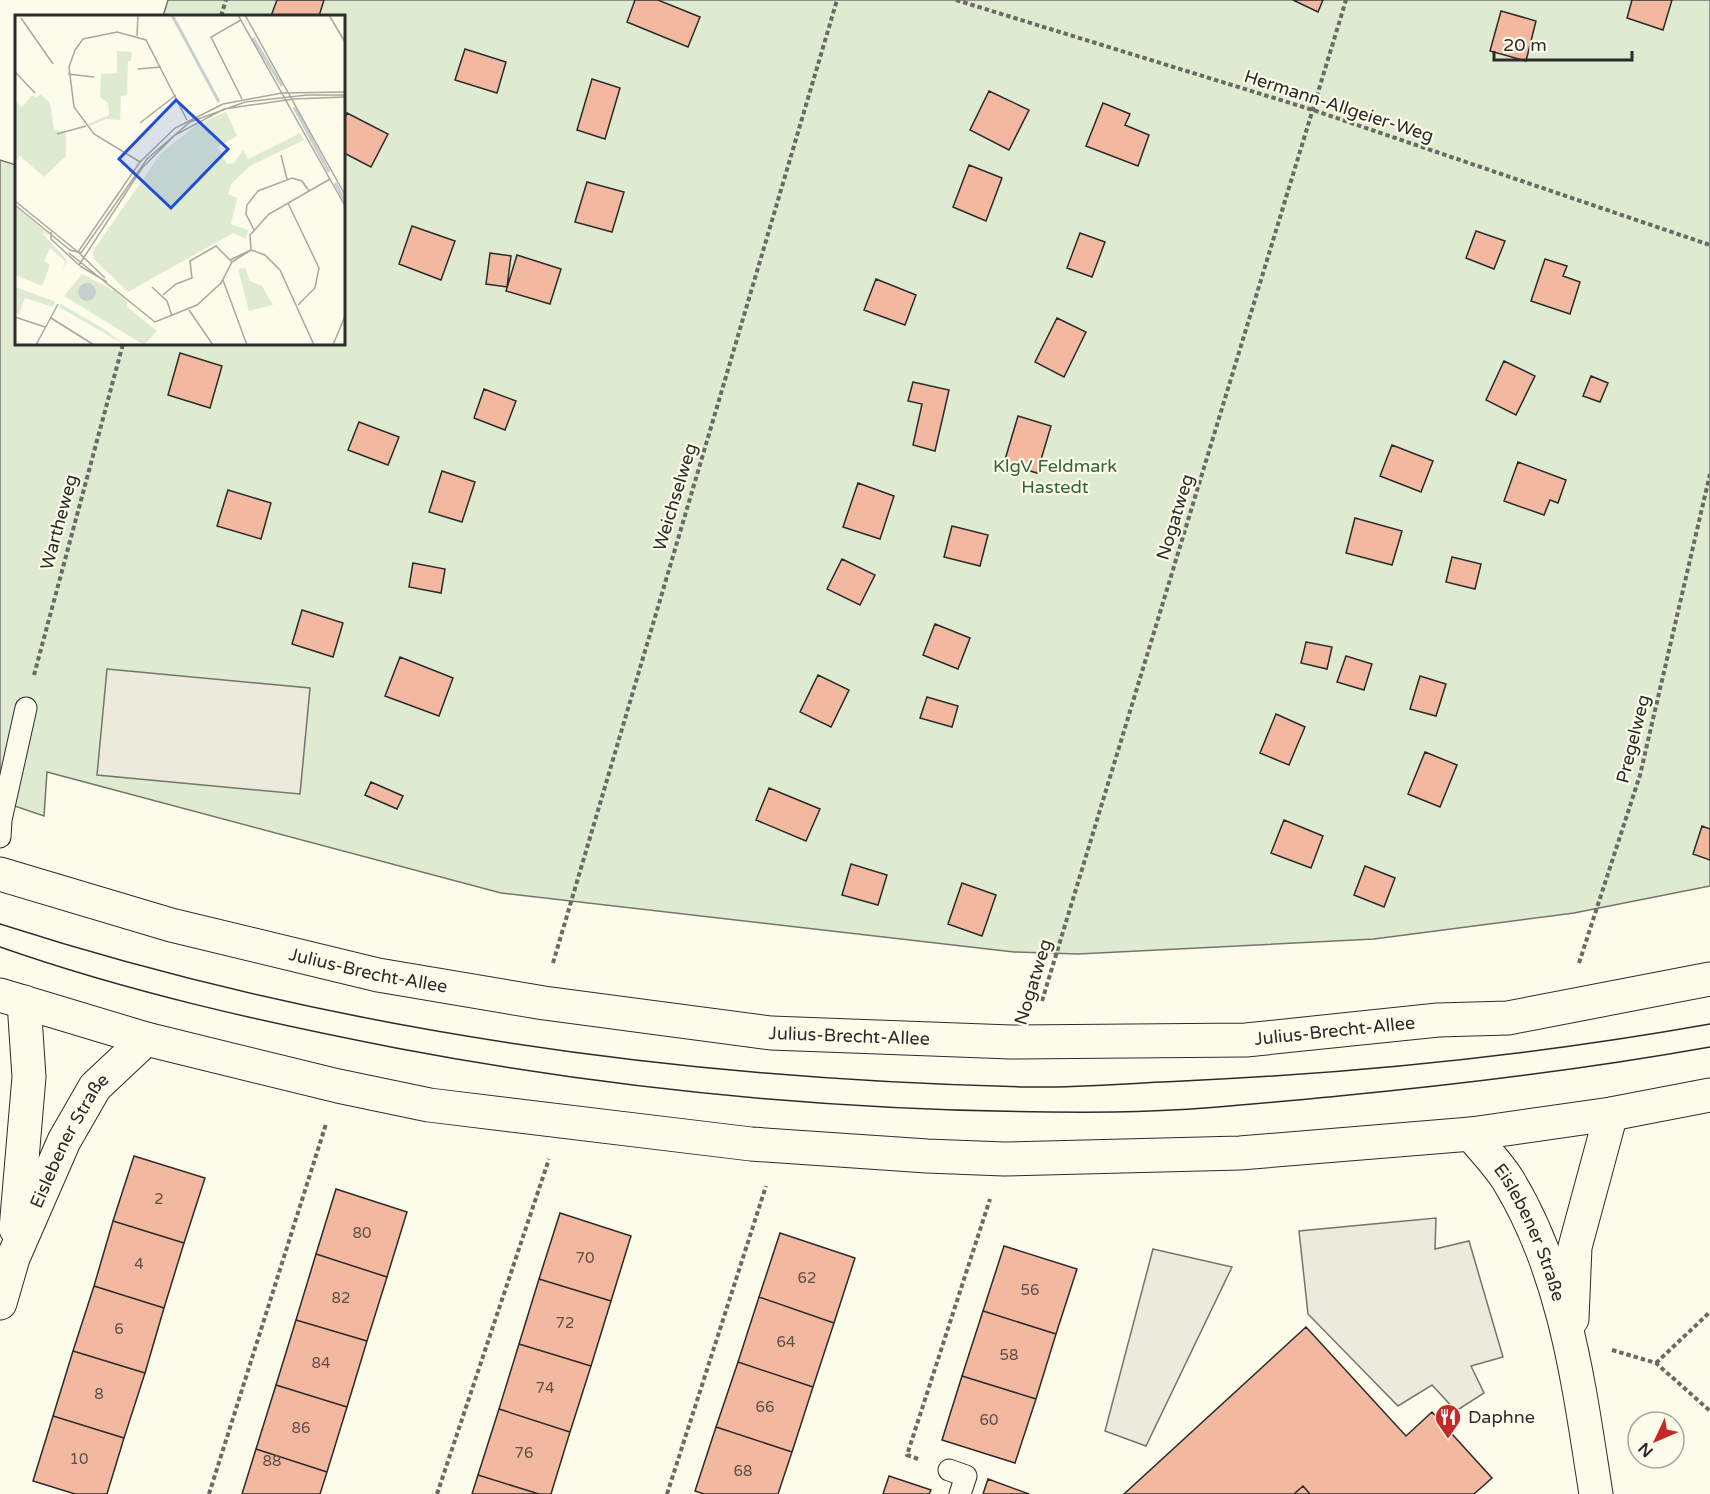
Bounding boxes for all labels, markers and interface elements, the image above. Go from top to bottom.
inset map [15,15,345,345]
scale bar [1494,24,1632,62]
text: 20 m [1503,34,1547,56]
street label: Hermann-Allgeier-Weg [1242,65,1436,147]
street label: Weichselweg [648,440,702,554]
park label: KlgV Feldmark Hastedt [993,455,1117,498]
street label: Nogatweg [1151,471,1199,563]
street label: Wartheweg [36,472,82,572]
street label: Pregelweg [1611,692,1655,786]
street label: Nogatweg [1009,936,1057,1028]
street label: Julius-Brecht-Allee [287,943,449,998]
street label: Julius-Brecht-Allee [1253,1011,1416,1050]
street label: Julius-Brecht-Allee [768,1022,930,1050]
street label: Eislebener Straße [25,1069,113,1212]
street label: Eislebener Straße [1489,1159,1570,1304]
house number: 2 [154,1190,164,1208]
house number: 80 [353,1224,371,1242]
house number: 70 [576,1249,594,1267]
house number: 4 [134,1255,144,1273]
house number: 62 [798,1269,816,1287]
house number: 56 [1021,1281,1039,1299]
house number: 82 [332,1289,350,1307]
house number: 72 [556,1314,574,1332]
house number: 6 [114,1320,124,1338]
house number: 64 [777,1333,795,1351]
house number: 58 [1000,1346,1018,1364]
house number: 84 [312,1354,330,1372]
house number: 74 [536,1379,554,1397]
house number: 8 [94,1385,104,1403]
house number: 66 [756,1398,774,1416]
restaurant icon: Daphne [1433,1402,1463,1440]
place label: Daphne [1468,1406,1535,1428]
north arrow [1626,1410,1686,1470]
house number: 60 [980,1411,998,1429]
house number: 86 [292,1419,310,1437]
text: N [1634,1438,1658,1461]
house number: 76 [515,1444,533,1462]
house number: 10 [70,1450,88,1468]
house number: 88 [263,1452,281,1470]
house number: 68 [734,1462,752,1480]

